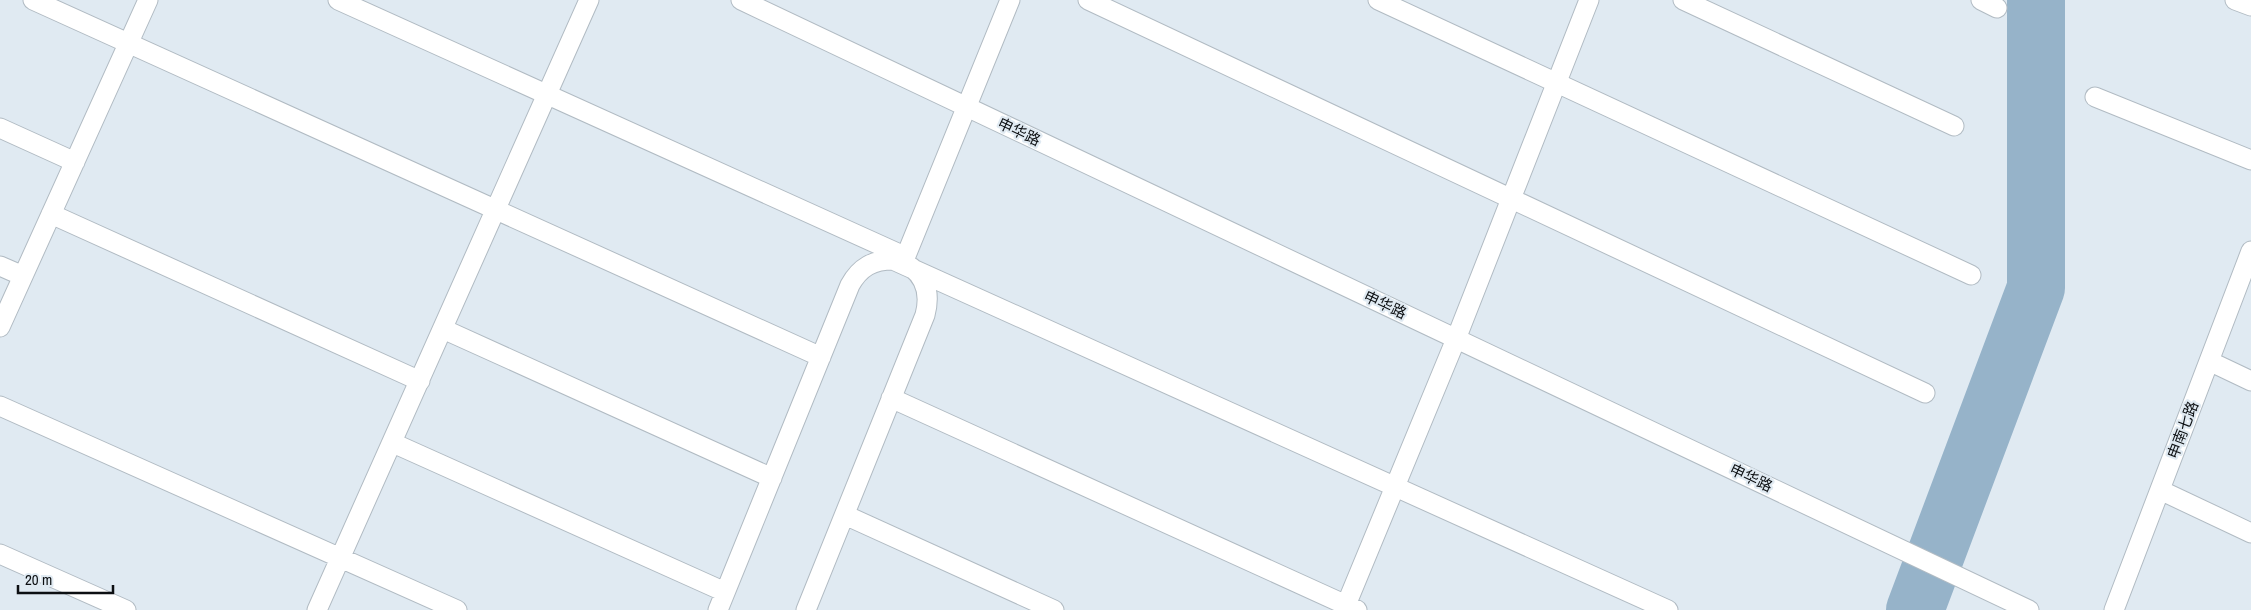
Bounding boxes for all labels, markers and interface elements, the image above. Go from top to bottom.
street label: 申华路 [994,113,1044,151]
street label: 申华路 [1360,286,1410,324]
street label: 申南七路 [2162,398,2203,462]
street label: 申华路 [1726,459,1776,497]
scale bar [18,562,112,594]
text: 20 m [25,569,52,590]

